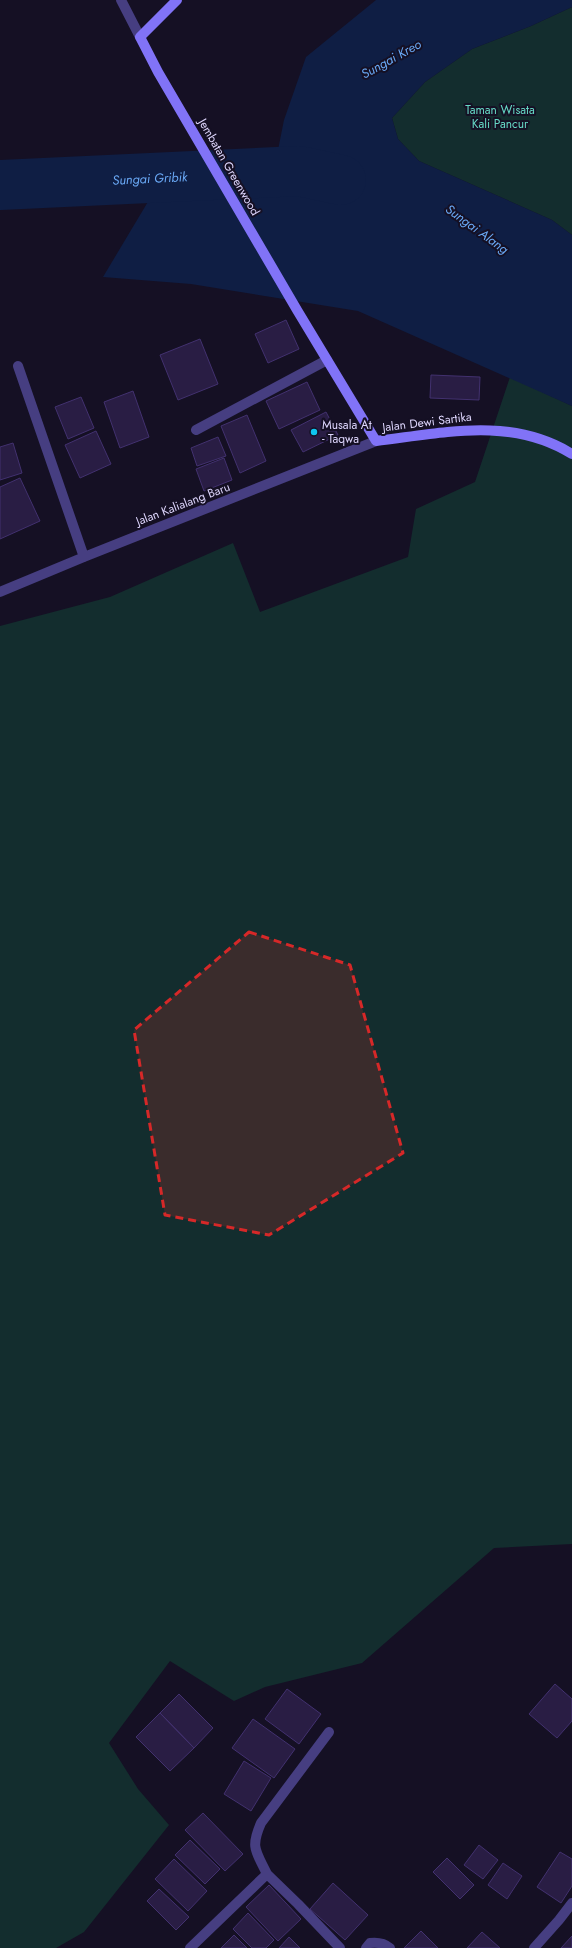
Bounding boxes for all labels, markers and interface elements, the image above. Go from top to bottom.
water label: Sungai Kreo [357,35,425,83]
park label: Taman Wisata Kali Pancur [465,101,535,133]
street label: Jembatan Greenwood [193,113,264,219]
water label: Sungai Gribik [112,167,188,189]
water label: Sungai Alang [442,200,512,258]
street label: Jalan Dewi Sartika [379,408,473,437]
place label: Musala At - Taqwa [322,416,372,448]
marker: Musala At - Taqwa [309,427,319,437]
street label: Jalan Kalialang Baru [131,478,233,531]

